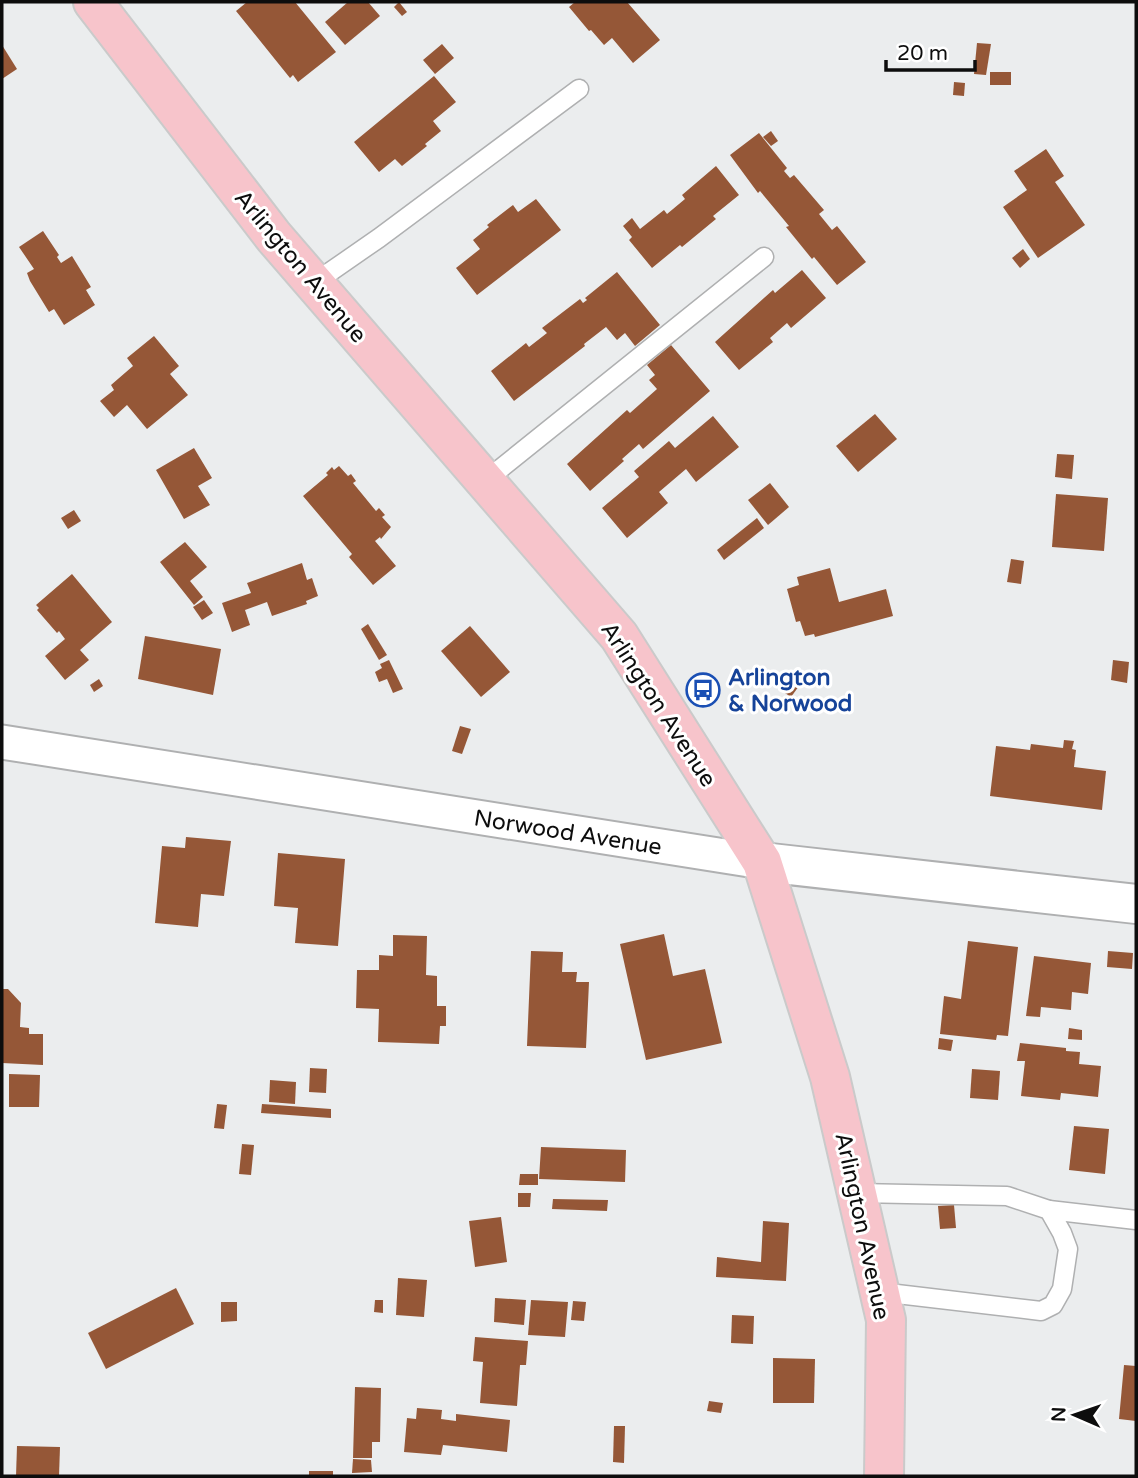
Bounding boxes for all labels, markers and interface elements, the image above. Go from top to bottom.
scale bar [886,28,975,72]
text: 20 m [897,41,948,66]
street label: Arlington Avenue [228,185,372,349]
street label: Arlington Avenue [594,617,722,792]
place label: Arlington & Norwood [728,664,852,718]
bus stop icon: Arlington & Norwood [684,671,722,709]
street label: Norwood Avenue [472,804,664,862]
street label: Arlington Avenue [829,1130,896,1322]
north arrow [1040,1380,1110,1450]
text: N [1048,1406,1070,1422]

